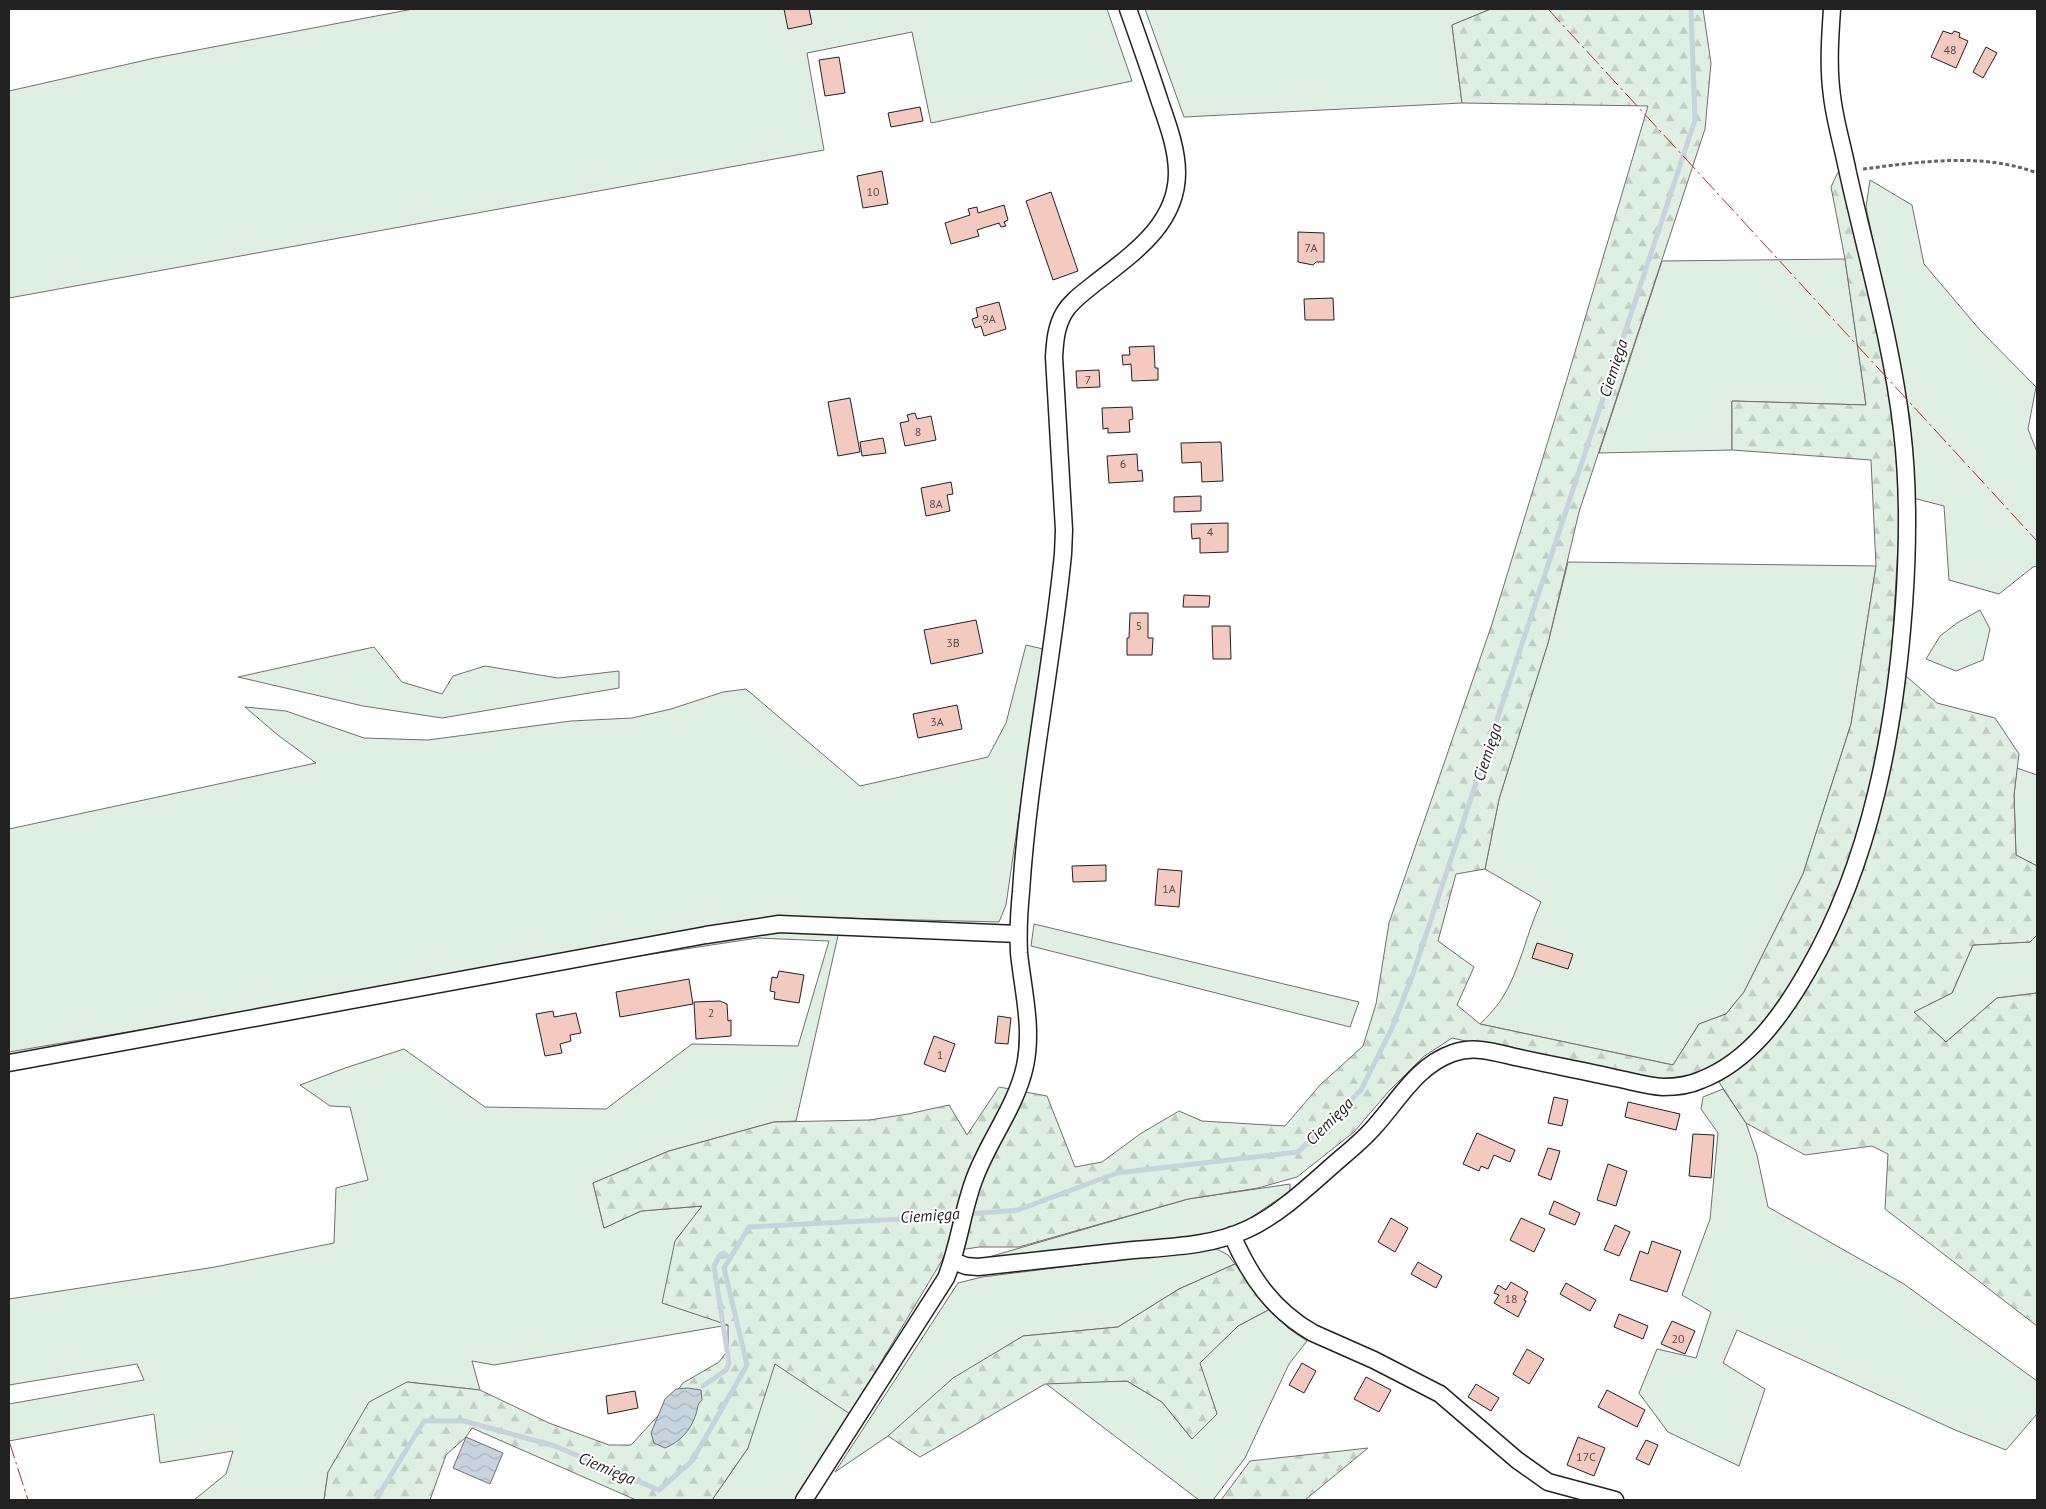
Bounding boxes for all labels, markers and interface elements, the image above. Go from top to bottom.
house number: 48 [1943,42,1957,57]
house number: 10 [866,184,880,199]
house number: 7A [1305,240,1317,255]
house number: 9A [982,311,996,326]
water label: Ciemięga [1594,336,1632,399]
house number: 7 [1085,372,1091,387]
house number: 8 [915,424,921,439]
house number: 6 [1120,456,1126,471]
house number: 8A [929,496,943,511]
house number: 4 [1207,524,1214,539]
house number: 5 [1136,618,1142,633]
house number: 3B [946,635,960,650]
house number: 3A [930,714,944,729]
water label: Ciemięga [1468,720,1506,783]
house number: 1A [1162,881,1176,896]
house number: 2 [708,1005,714,1020]
house number: 1 [937,1047,943,1062]
water label: Ciemięga [1301,1093,1357,1149]
water label: Ciemięga [900,1203,961,1227]
house number: 18 [1504,1291,1518,1306]
house number: 20 [1671,1331,1685,1346]
water label: Ciemięga [576,1447,638,1489]
house number: 17C [1576,1449,1596,1464]

